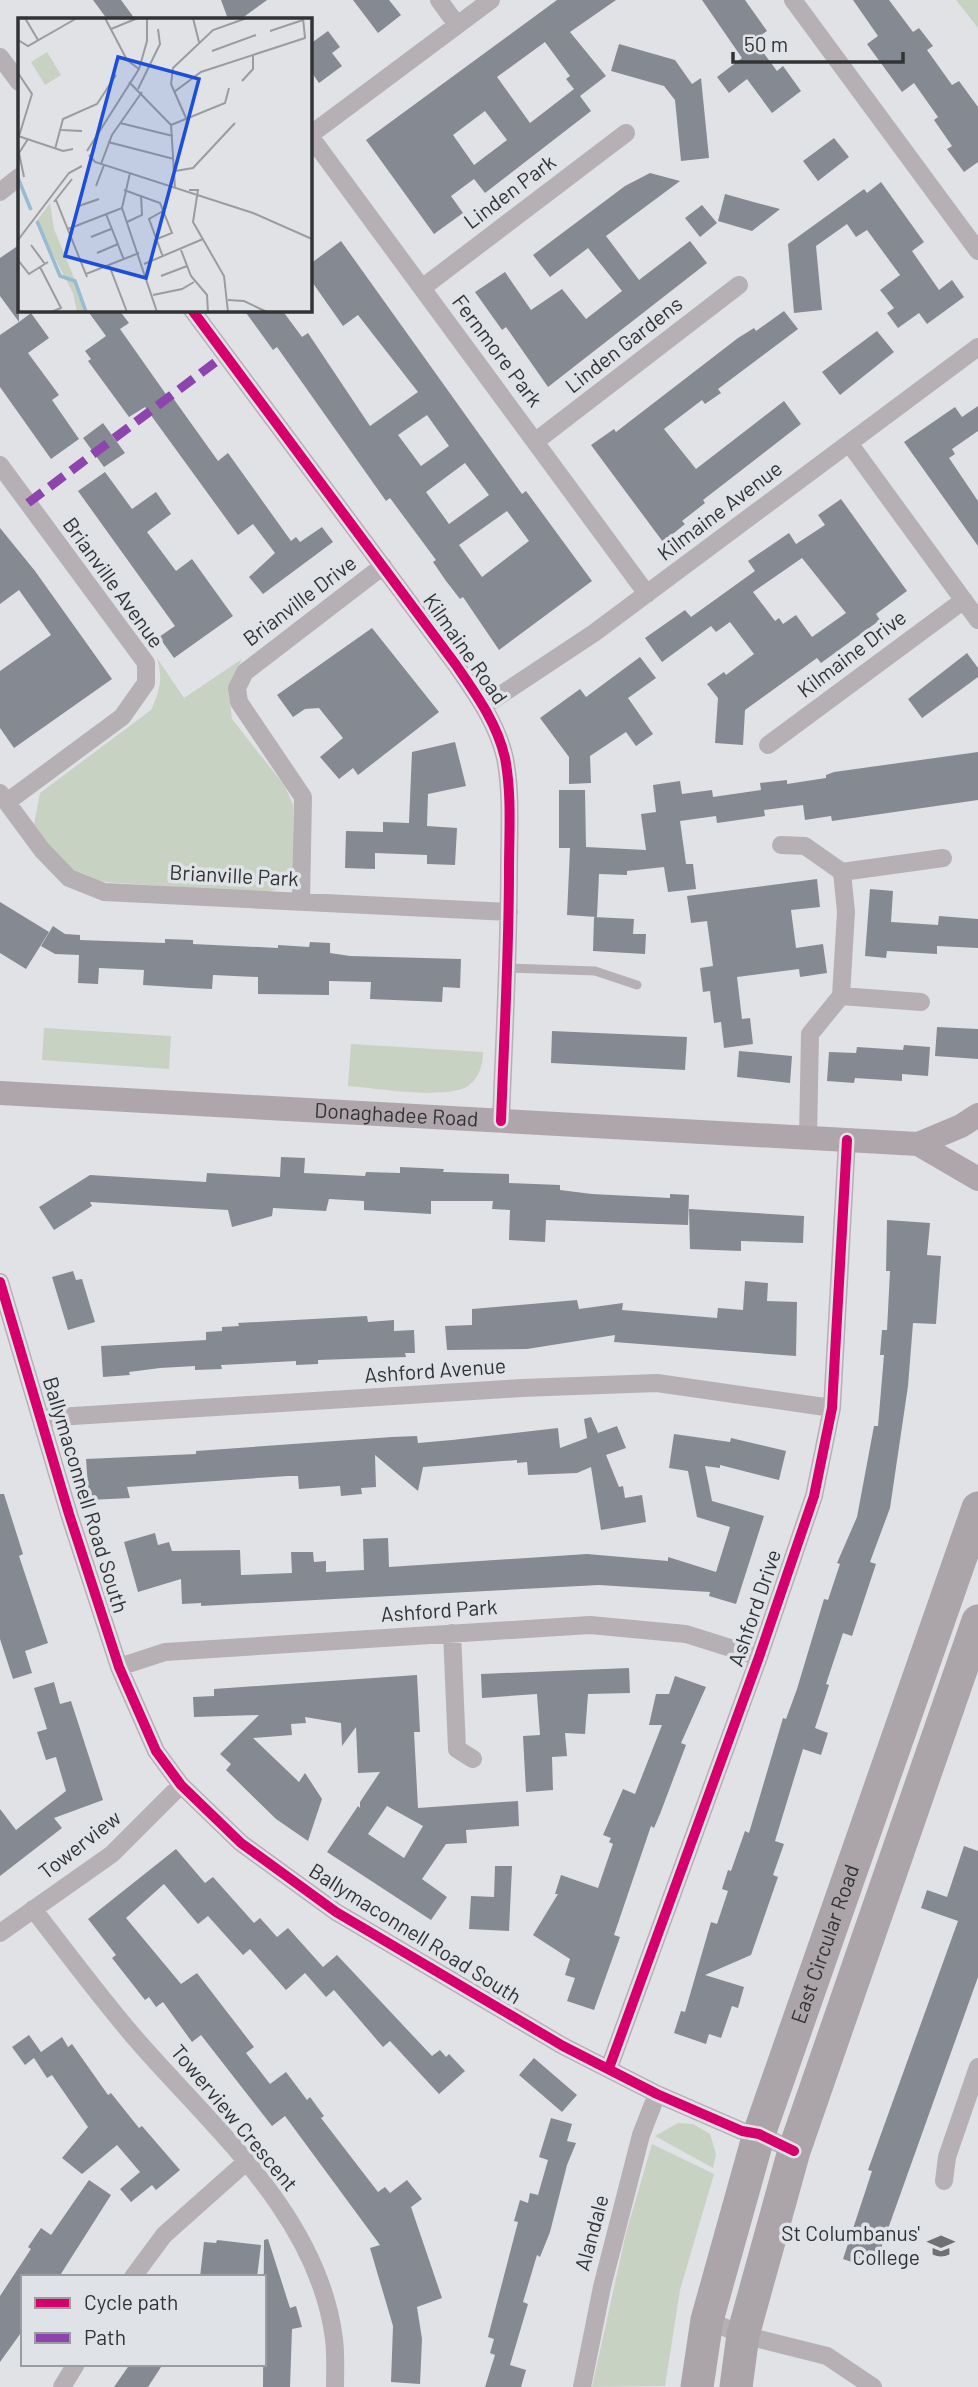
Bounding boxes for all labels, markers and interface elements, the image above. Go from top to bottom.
inset map [18,18,312,312]
scale bar [733,21,903,65]
text: 50 m [744,31,788,56]
street label: Linden Park [458,148,560,233]
street label: Fernmore Park [448,289,549,411]
street label: Linden Gardens [560,290,687,397]
street label: Kilmaine Avenue [652,455,786,565]
street label: Brianville Avenue [59,512,170,652]
street label: Brianville Drive [238,549,361,650]
street label: Kilmaine Road [419,588,514,708]
street label: Kilmaine Drive [792,604,910,702]
street label: Brianville Park [169,859,299,890]
street label: Donaghadee Road [314,1096,479,1131]
street label: Ashford Avenue [363,1352,507,1387]
street label: Ballymaconnell Road South [39,1373,134,1616]
street label: Ashford Drive [722,1546,785,1669]
street label: Ashford Park [380,1593,498,1626]
street label: Towerview [33,1804,125,1884]
street label: Ballymaconnell Road South [305,1857,527,2008]
street label: East Circular Road [785,1861,863,2027]
street label: Towerview Crescent [167,2039,304,2195]
street label: Alandale [568,2192,613,2273]
place label: St Columbanus' College [781,2220,920,2269]
school or university icon: St Columbanus' College [926,2231,956,2261]
legend [21,2275,266,2366]
text: Cycle path [84,2289,178,2314]
text: Path [84,2324,126,2349]

